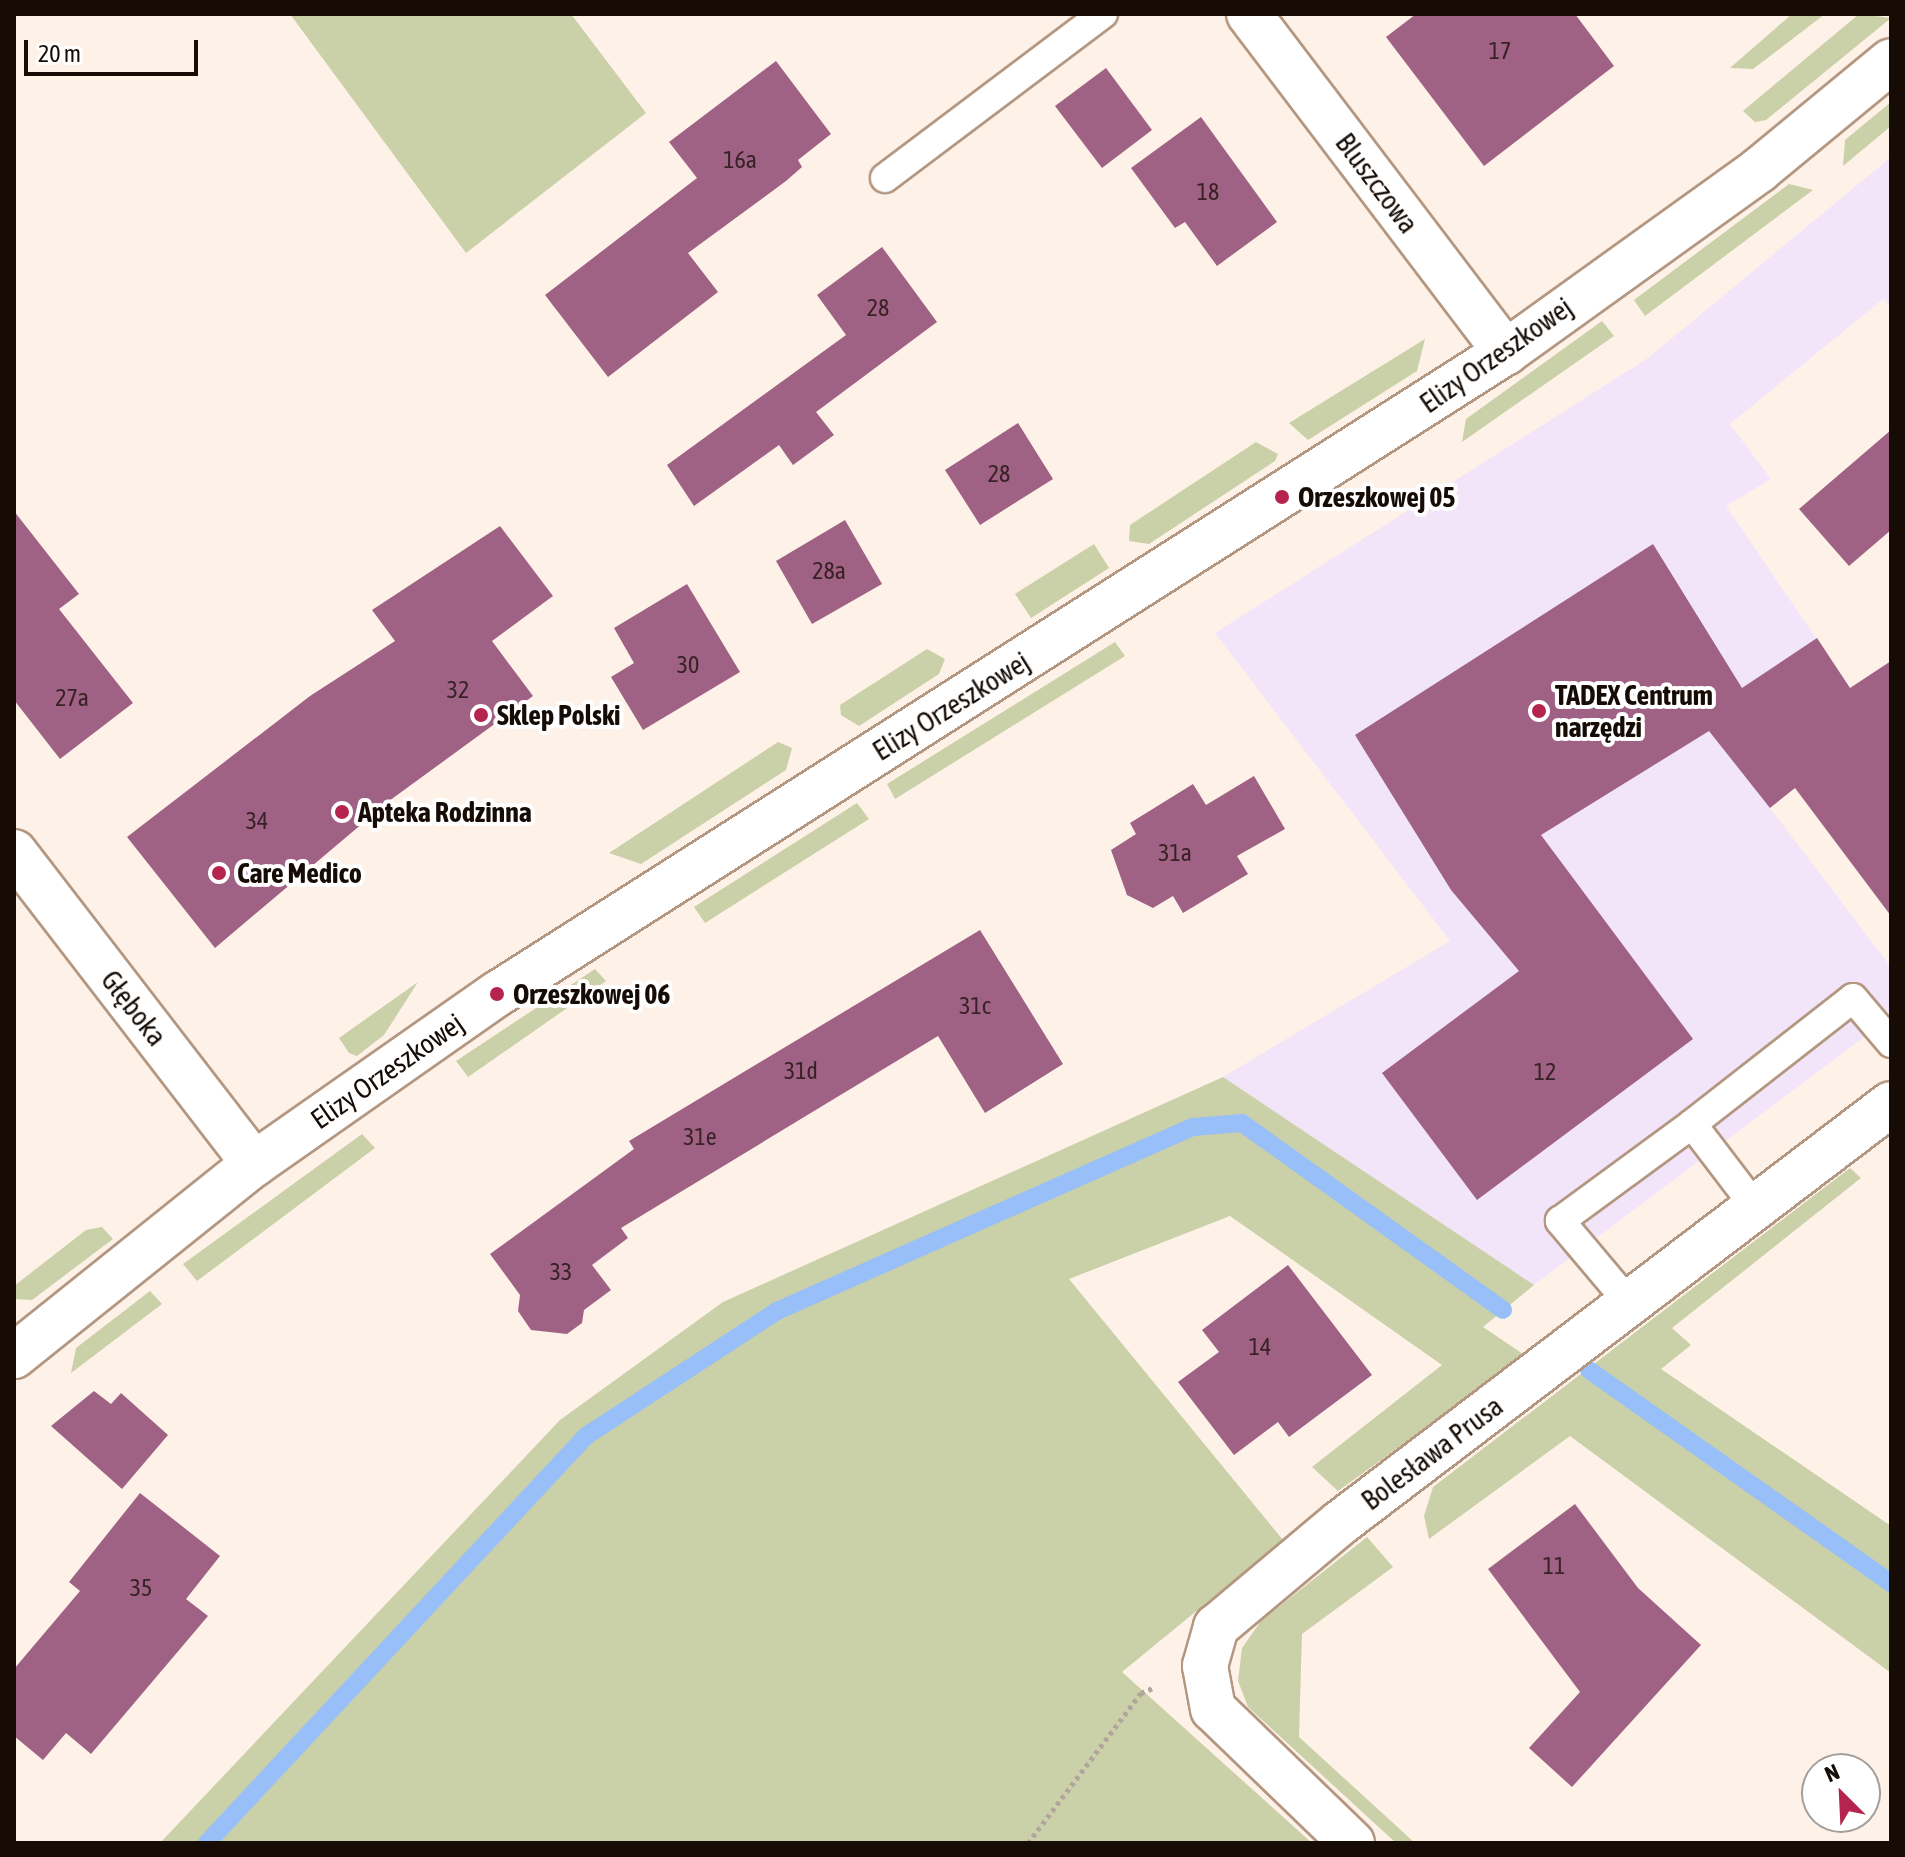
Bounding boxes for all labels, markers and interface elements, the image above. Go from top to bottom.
scale bar [28,24,202,74]
house number: 17 [1489,37,1511,65]
text: 20 m [38,40,81,67]
street label: Bluszczowa [1329,126,1425,240]
house number: 16a [723,146,757,174]
house number: 18 [1197,178,1219,206]
street label: Elizy Orzeszkowej [1413,290,1579,420]
house number: 28 [867,294,889,322]
house number: 28 [988,460,1010,488]
place label: Orzeszkowej 05 [1298,480,1455,514]
marker: Orzeszkowej 05 [1273,488,1291,506]
house number: 28a [812,557,846,585]
street label: Elizy Orzeszkowej [866,644,1036,768]
house number: 30 [677,651,699,679]
house number: 32 [447,676,469,704]
place label: TADEX Centrum narzędzi [1555,678,1713,744]
house number: 27a [55,684,89,712]
place label: Sklep Polski [497,698,621,732]
marker: TADEX Centrum narzędzi [1530,702,1548,720]
marker: Sklep Polski [472,706,490,724]
place label: Apteka Rodzinna [358,795,532,829]
marker: Apteka Rodzinna [333,803,351,821]
house number: 34 [246,807,268,835]
house number: 31a [1158,839,1192,867]
place label: Care Medico [237,856,362,890]
marker: Care Medico [208,862,230,884]
street label: Głęboka [94,964,174,1052]
place label: Orzeszkowej 06 [513,977,670,1011]
marker: Orzeszkowej 06 [488,985,506,1003]
house number: 31c [959,992,991,1020]
street label: Elizy Orzeszkowej [304,1006,470,1136]
house number: 31d [784,1057,818,1085]
house number: 12 [1534,1058,1556,1086]
house number: 31e [683,1123,717,1151]
house number: 33 [550,1258,572,1286]
house number: 14 [1249,1333,1271,1361]
street label: Bolesława Prusa [1355,1389,1509,1517]
house number: 11 [1543,1552,1565,1580]
house number: 35 [130,1574,152,1602]
north arrow [1801,1753,1881,1833]
text: N [1821,1758,1843,1787]

